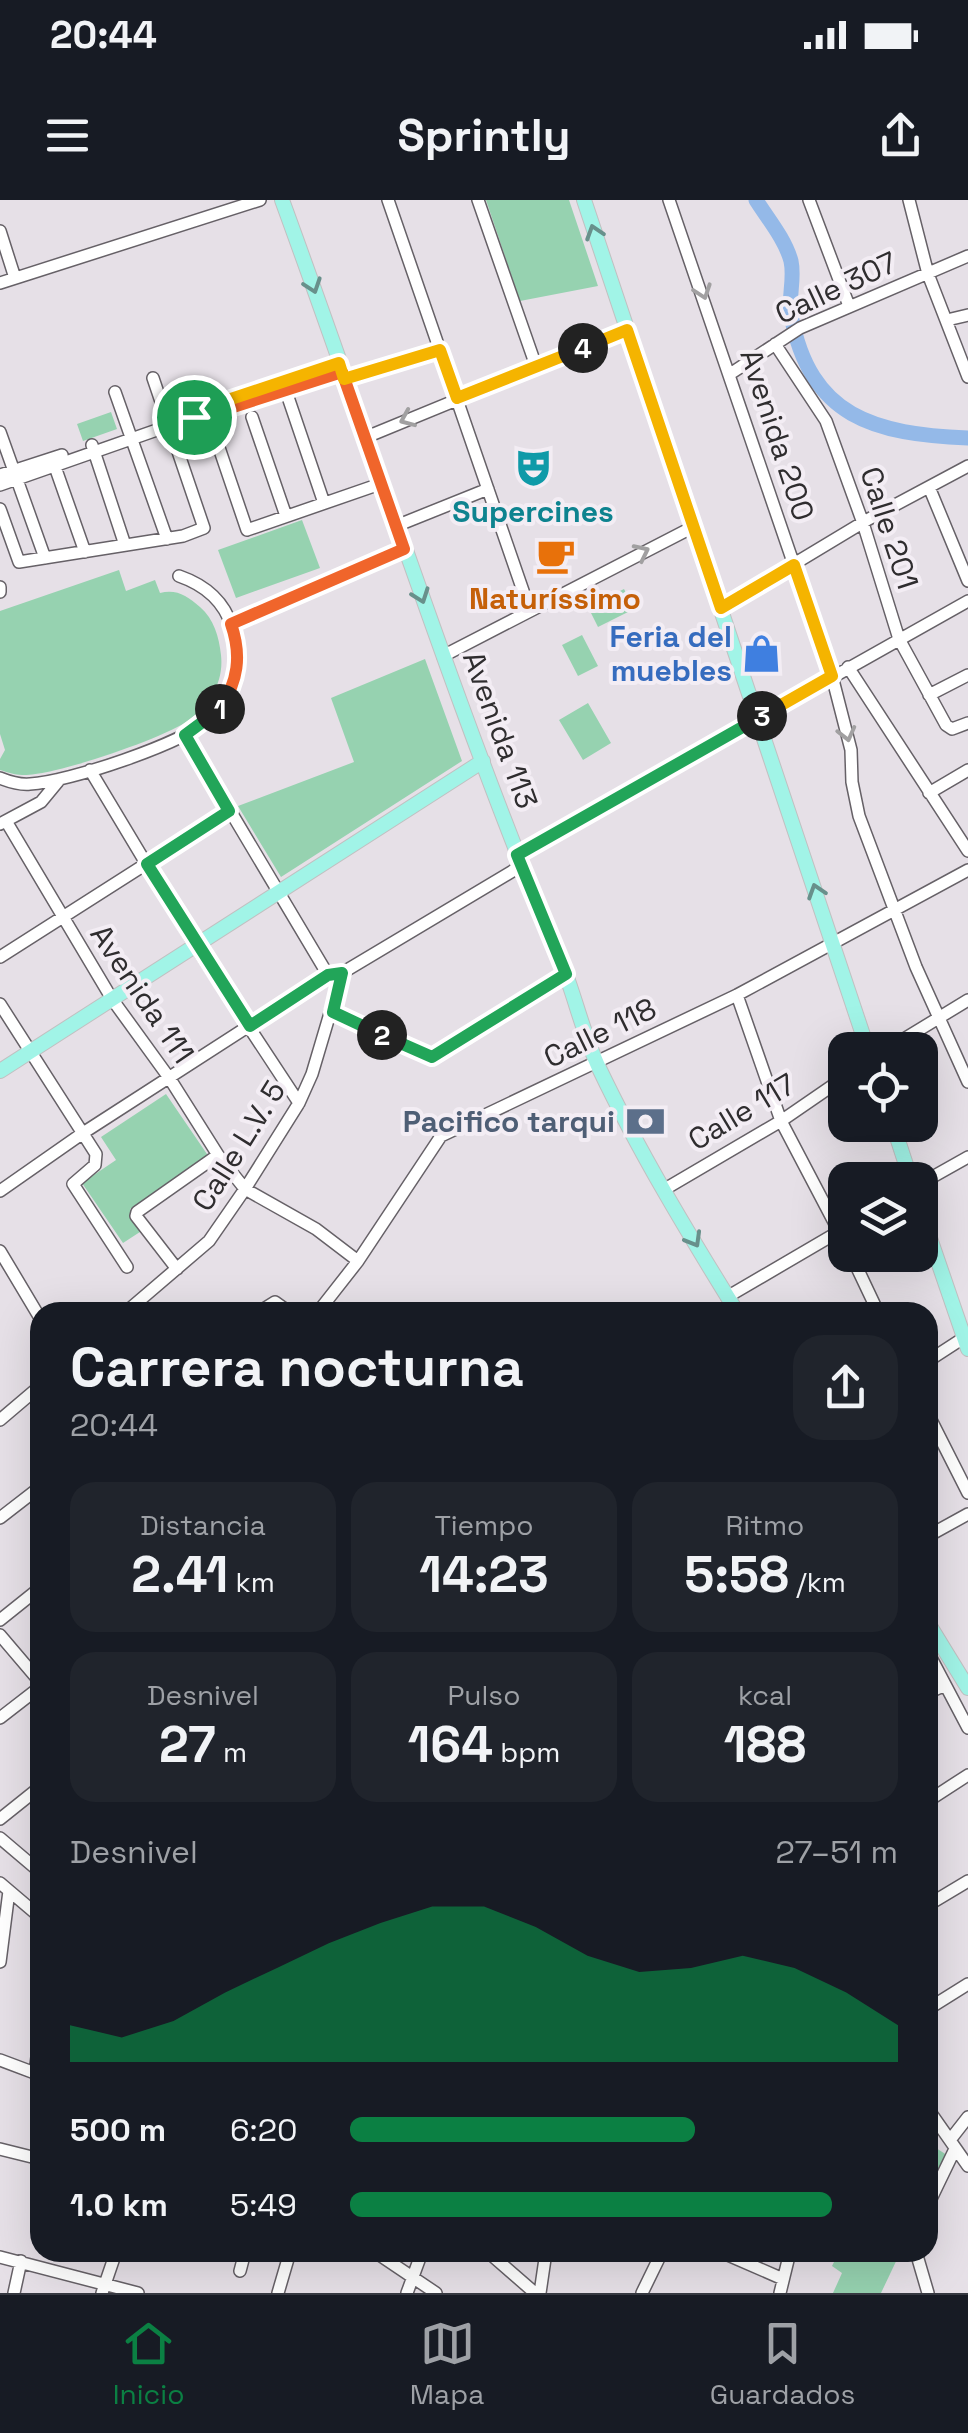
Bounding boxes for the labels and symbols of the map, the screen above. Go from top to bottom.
one-way arrow [586,224,606,241]
street label: Calle 307 [768,242,903,333]
one-way arrow [301,276,321,293]
one-way arrow [691,282,712,299]
pin: 4 [558,323,608,373]
street label: Avenida 200 [731,344,824,526]
pin [152,375,237,460]
one-way arrow [399,407,417,427]
theatre icon: Supercines [512,447,554,489]
street label: Calle 201 [851,462,928,594]
place label: Supercines [452,492,614,531]
cafe icon: Naturíssimo [534,534,576,576]
one-way arrow [632,545,650,564]
place label: Naturíssimo [469,579,641,618]
one-way arrow [409,586,430,603]
place label: Feria del muebles [610,617,732,690]
shop icon: Feria del muebles [741,633,783,675]
street label: Avenida 113 [454,646,547,814]
pin: 1 [195,684,245,734]
pin: 3 [737,691,787,741]
one-way arrow [835,725,856,742]
one-way arrow [807,883,827,900]
street label: Avenida 111 [82,917,203,1071]
street label: Calle 118 [537,989,662,1076]
pin: 2 [357,1010,407,1060]
street label: Calle 117 [681,1064,803,1159]
street label: Calle L.V. 5 [183,1073,294,1218]
bank icon: Pacifico tarqui [624,1101,666,1143]
place label: Pacifico tarqui [403,1102,615,1141]
one-way arrow [682,1229,701,1247]

